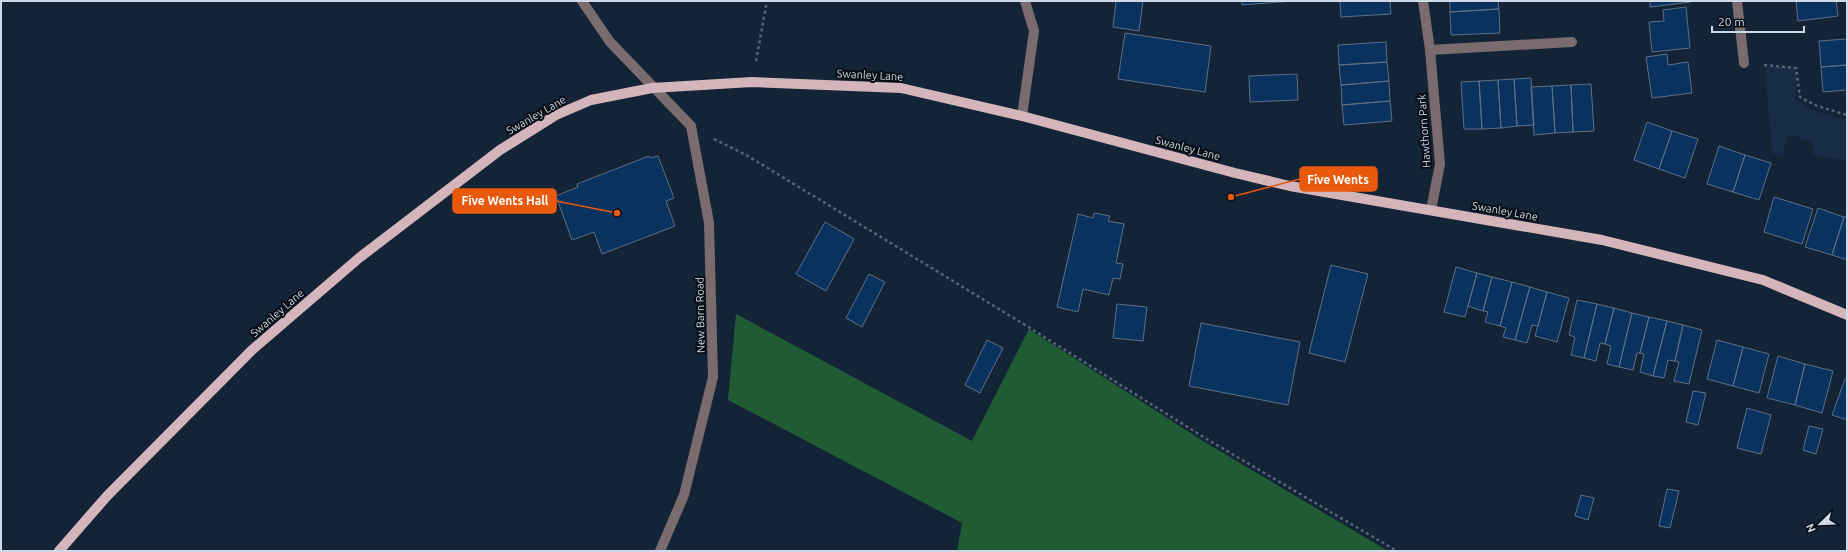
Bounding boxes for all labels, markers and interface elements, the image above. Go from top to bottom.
scale bar [1712,8,1804,34]
text: 20 m [1718,15,1745,28]
street label: Swanley Lane [836,67,904,83]
street label: Swanley Lane [504,93,568,137]
street label: Hawthorn Park [1415,93,1433,168]
street label: Swanley Lane [1154,134,1222,162]
callout: Five Wents [1300,167,1377,191]
text: Five Wents [1307,173,1369,186]
callout: Five Wents Hall [453,189,556,213]
text: Five Wents Hall [461,194,549,207]
street label: Swanley Lane [1471,199,1539,223]
street label: New Barn Road [693,277,707,353]
street label: Swanley Lane [248,287,306,339]
north arrow [1800,504,1840,544]
text: N [1804,522,1818,534]

